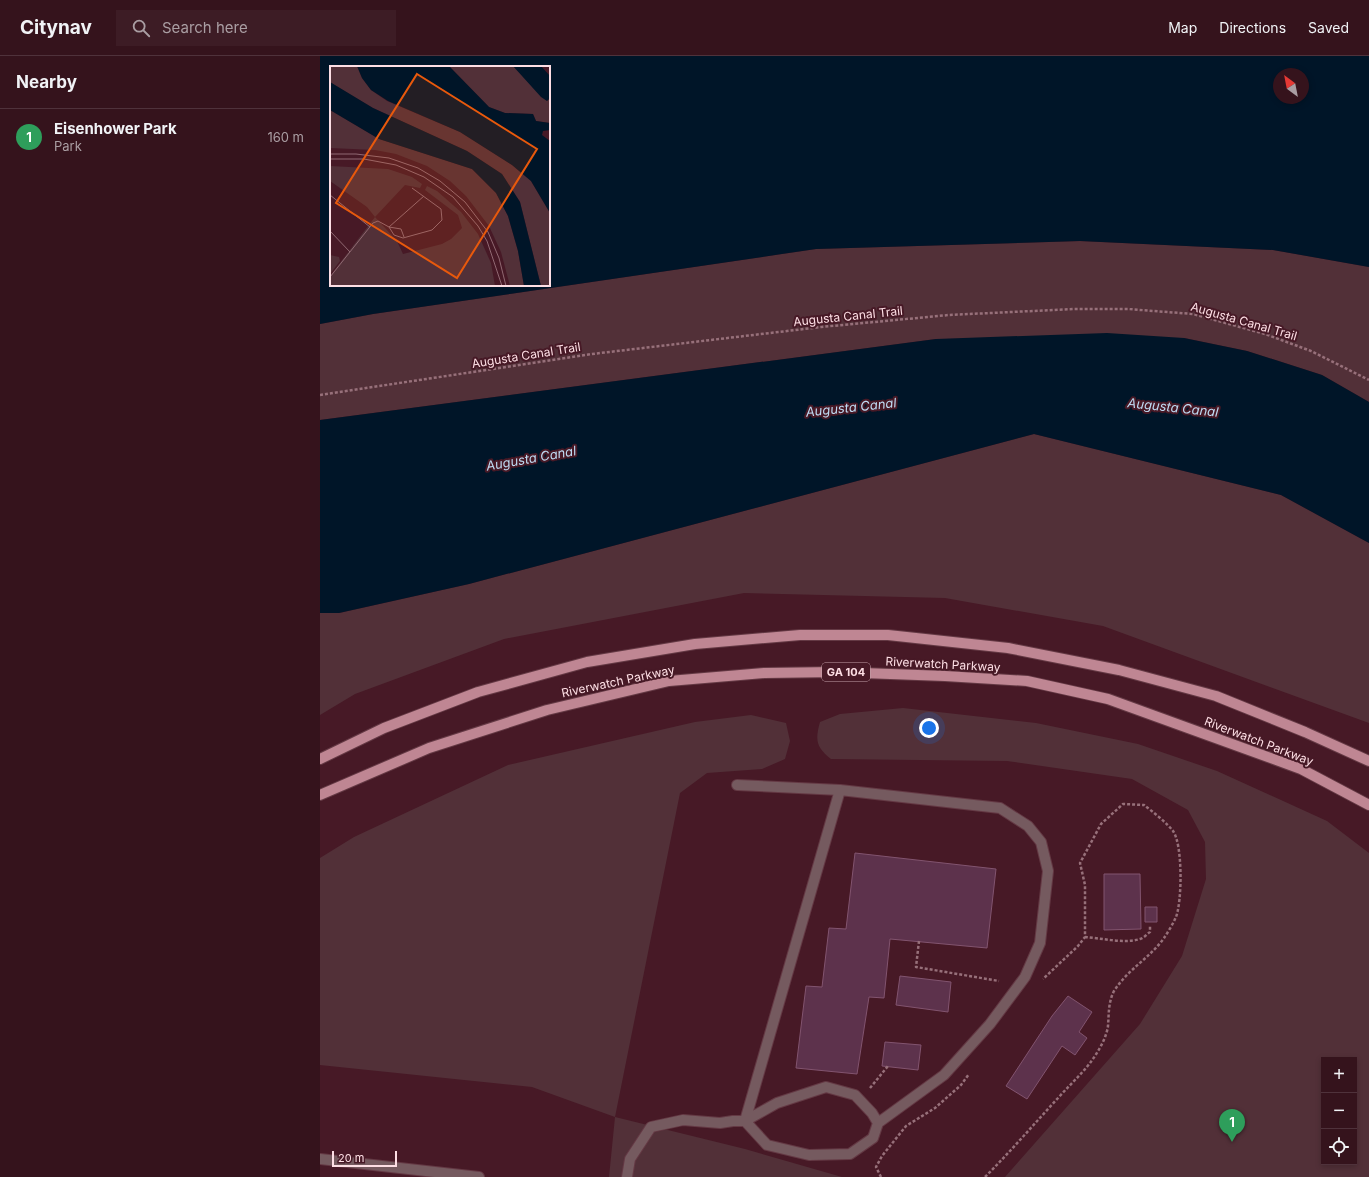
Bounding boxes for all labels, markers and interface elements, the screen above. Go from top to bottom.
search box [116,10,396,46]
text: Citynav [20,16,92,39]
icon: search [130,17,152,39]
text: Search here [162,18,248,37]
text: Map [1168,19,1197,36]
text: Directions [1219,19,1286,36]
text: Saved [1308,19,1349,36]
inset map [330,66,550,286]
north arrow [1273,68,1309,104]
text: Nearby [16,72,77,92]
text: Eisenhower Park [54,119,177,138]
text: 1 [26,129,32,145]
text: 160 m [267,129,304,145]
text: Park [54,138,82,154]
street label: Augusta Canal Trail [1189,299,1299,343]
street label: Augusta Canal Trail [793,303,903,329]
street label: Augusta Canal Trail [470,339,582,371]
water label: Augusta Canal [804,394,898,420]
water label: Augusta Canal [1126,394,1220,420]
water label: Augusta Canal [484,442,578,474]
street label: Riverwatch Parkway [885,653,1001,675]
street label: Riverwatch Parkway [560,662,676,700]
road number: GA 104 [822,663,870,681]
street label: Riverwatch Parkway [1203,713,1316,769]
your location [919,718,939,738]
map controls [1321,1057,1357,1165]
button: + [1321,1057,1357,1093]
button: − [1321,1093,1357,1129]
pin: 1 [1219,1109,1245,1142]
button: locate [1321,1129,1357,1165]
scale bar [332,1149,397,1168]
text: 20 m [338,1151,364,1165]

